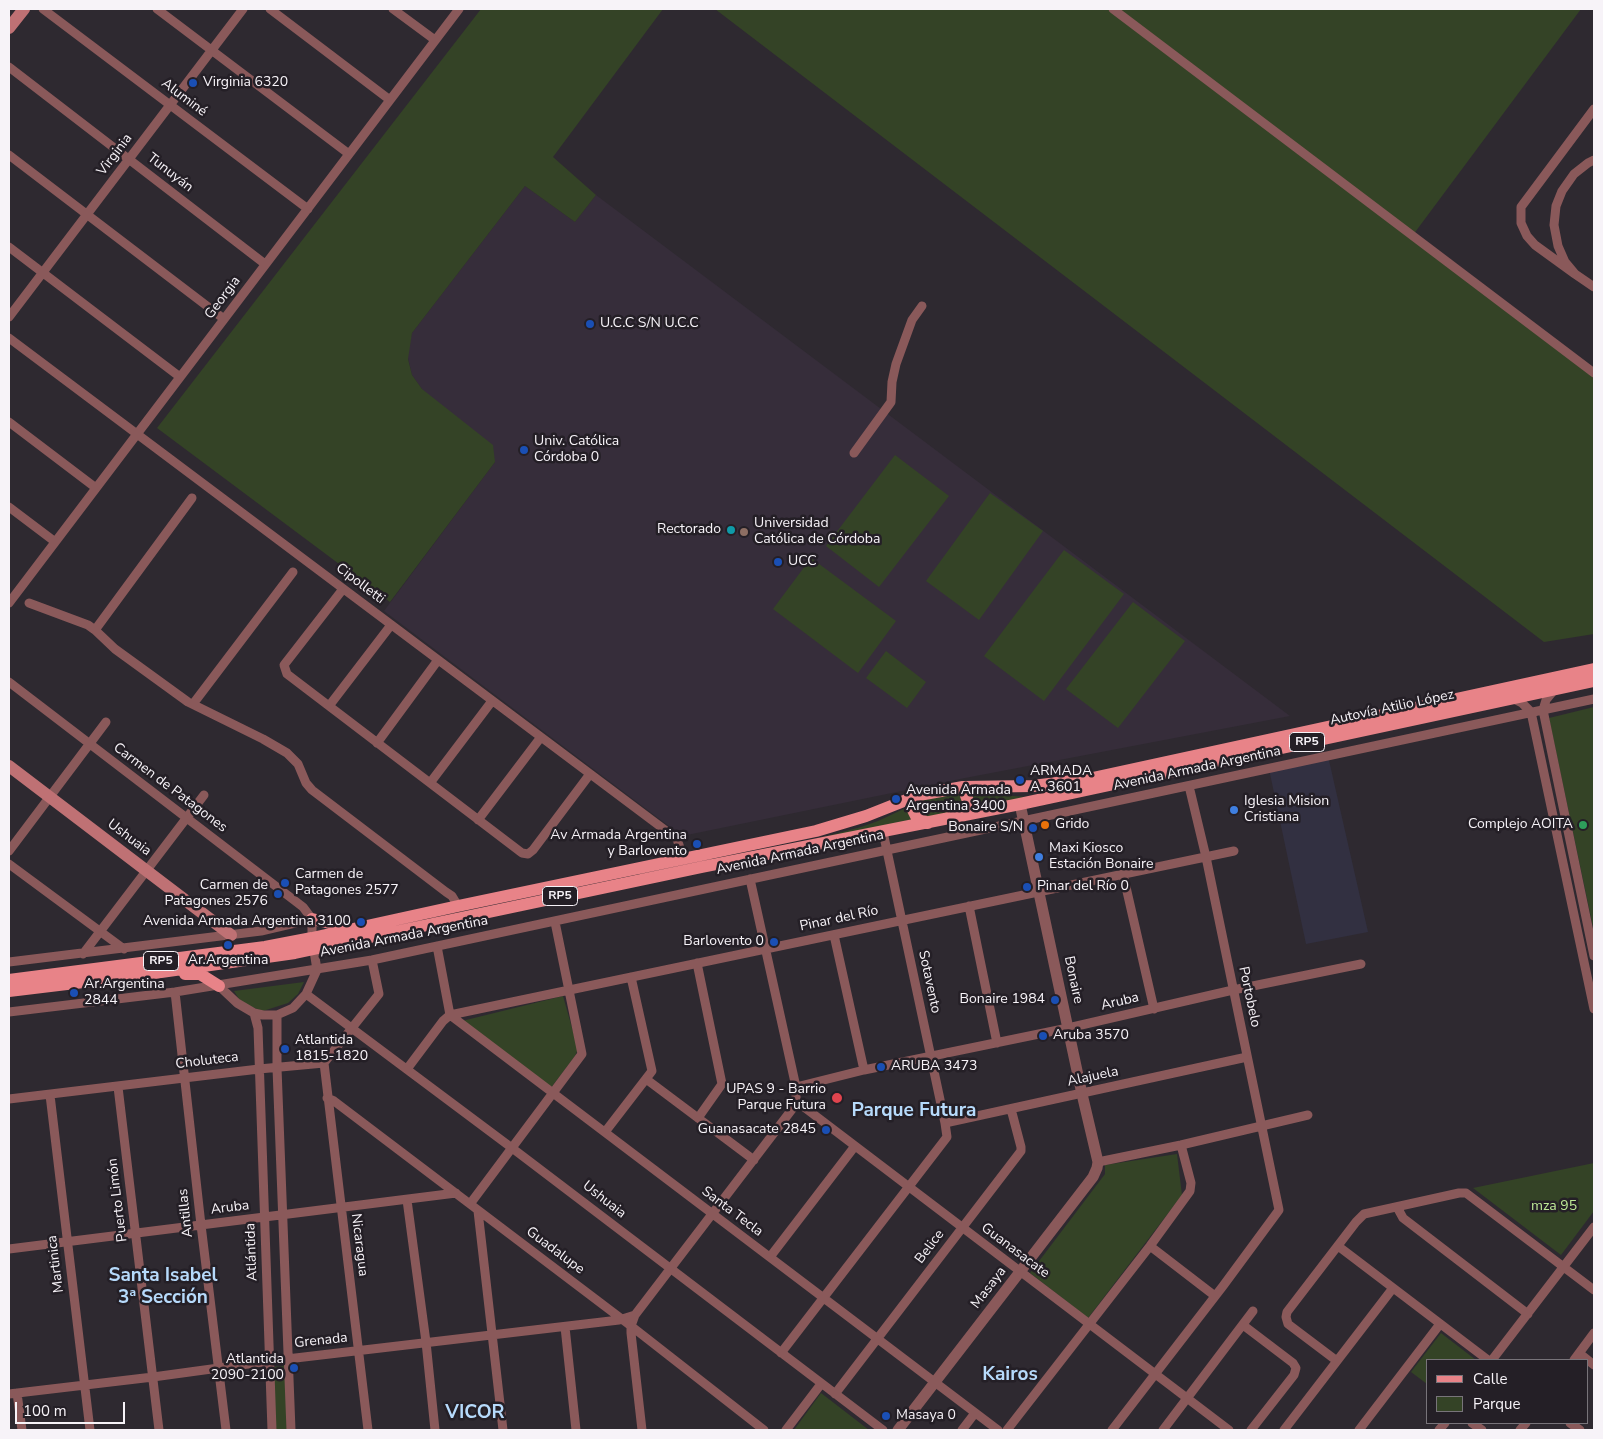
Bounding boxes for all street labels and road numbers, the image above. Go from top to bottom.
street label: Aluminé [158,75,210,121]
street label: Virginia [94,131,136,179]
street label: Tunuyán [144,150,196,196]
street label: Georgia [201,273,245,323]
street label: Cipolletti [332,560,388,608]
street label: Autovía Atilio López [1328,687,1456,729]
road number: RP5 [1290,732,1324,752]
street label: Carmen de Patagones [110,740,230,836]
street label: Avenida Armada Argentina [1112,743,1282,795]
street label: Ushuaia [104,816,154,860]
street label: Avenida Armada Argentina [715,827,885,879]
road number: RP5 [542,886,578,906]
street label: Pinar del Río [798,902,880,936]
street label: Avenida Armada Argentina [319,912,489,962]
street label: Sotavento [914,949,944,1015]
road number: RP5 [144,951,178,970]
street label: Bonaire [1060,955,1086,1005]
street label: Portobelo [1234,965,1264,1029]
street label: Aruba [1099,989,1141,1015]
street label: Choluteca [175,1049,239,1073]
street label: Alajuela [1066,1063,1120,1091]
street label: Puerto Limón [105,1157,131,1243]
street label: Ushuaia [579,1178,629,1222]
street label: Santa Tecla [698,1183,766,1241]
street label: Antillas [175,1188,197,1238]
street label: Aruba [210,1197,250,1219]
street label: Nicaragua [347,1213,371,1277]
street label: Guanasacate [978,1220,1052,1282]
street label: Atlántida [243,1223,261,1281]
street label: Guadalupe [523,1224,587,1278]
street label: Belice [912,1227,948,1267]
street label: Martinica [44,1234,68,1294]
street label: Masaya [968,1264,1010,1312]
street label: Grenada [294,1330,348,1352]

